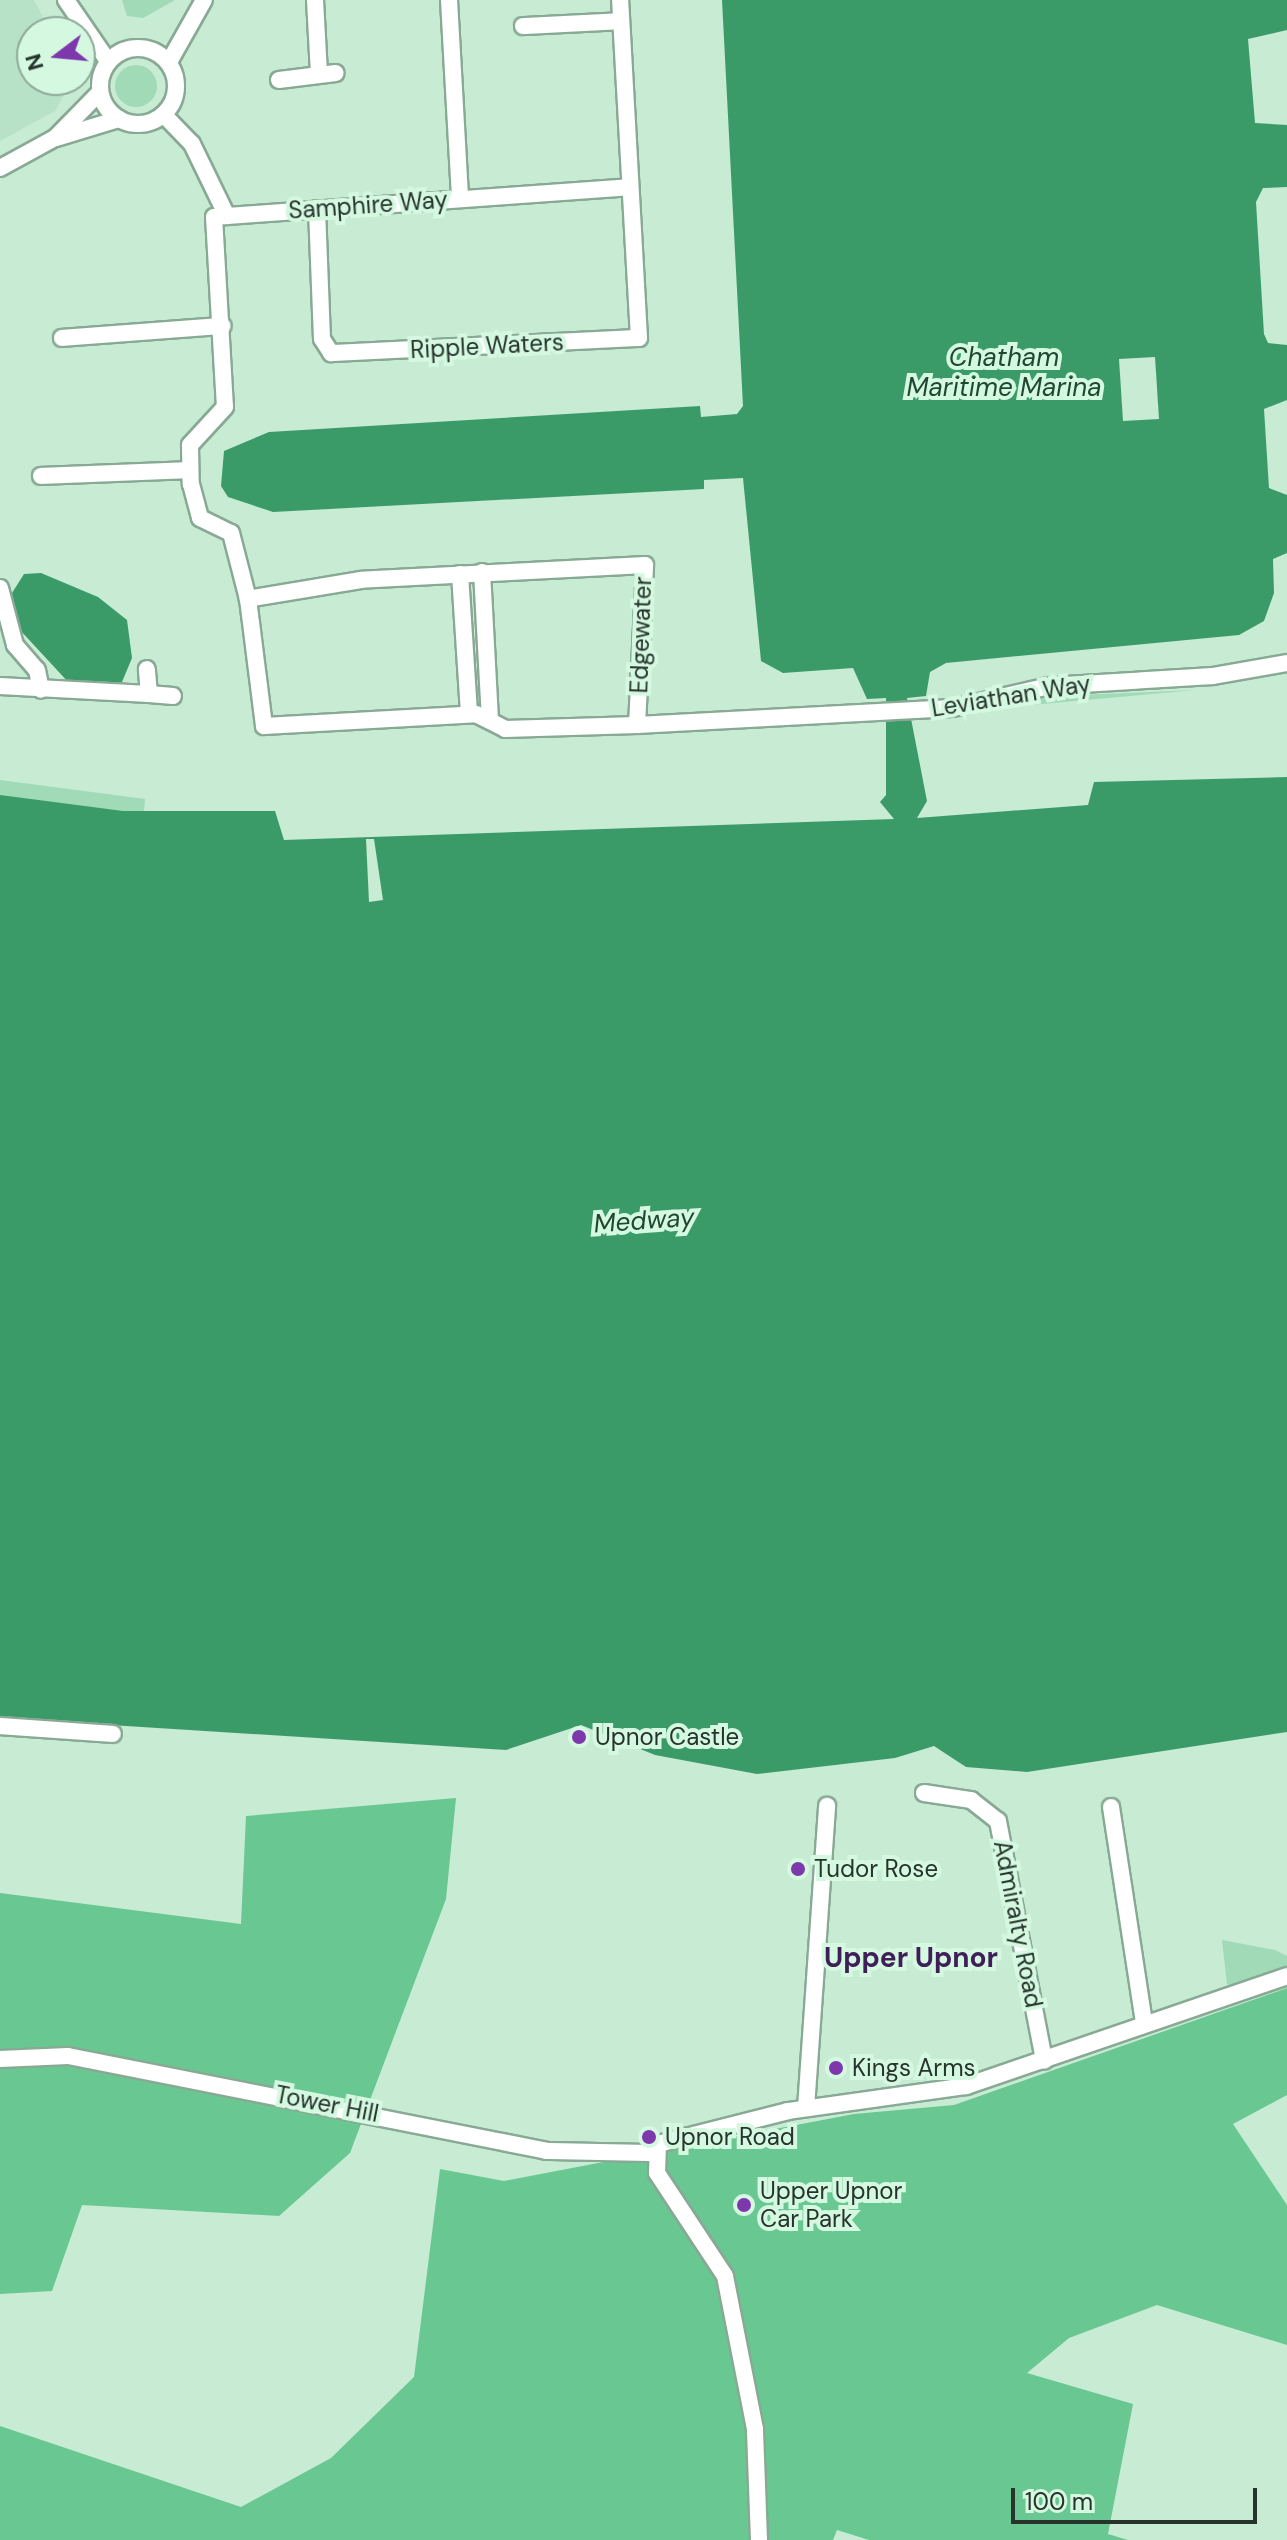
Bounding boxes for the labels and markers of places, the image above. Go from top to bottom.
place label: Upnor Castle [595,1723,739,1751]
marker: Upnor Castle [570,1728,588,1746]
place label: Tudor Rose [814,1855,938,1883]
marker: Tudor Rose [789,1860,807,1878]
place label: Kings Arms [852,2054,976,2082]
marker: Kings Arms [827,2059,845,2077]
place label: Upnor Road [665,2123,795,2151]
marker: Upnor Road [640,2128,658,2146]
place label: Upper Upnor Car Park [760,2177,902,2233]
marker: Upper Upnor Car Park [735,2196,753,2214]

